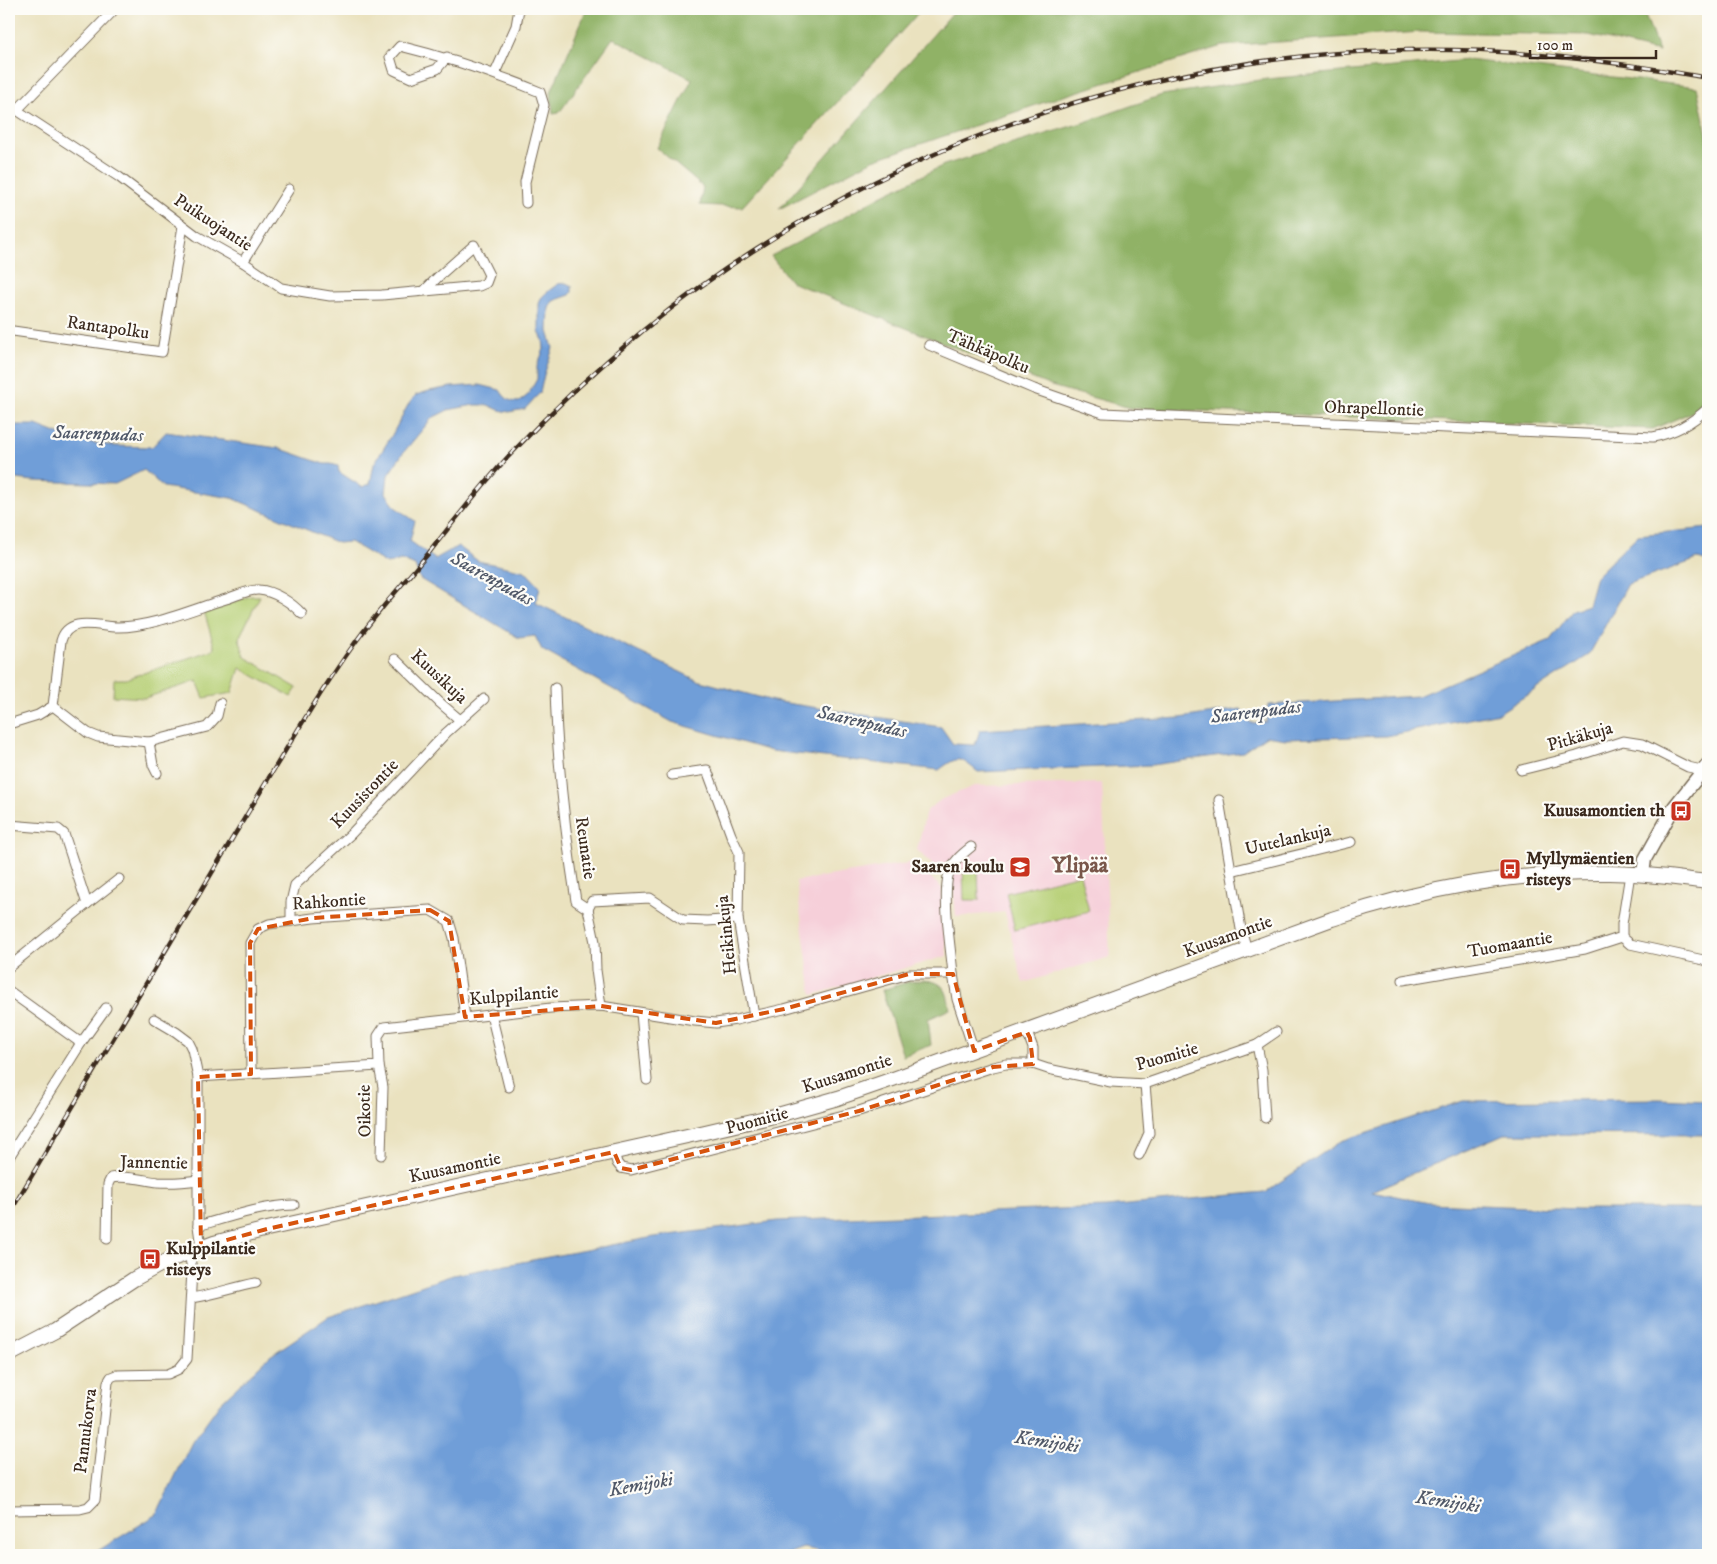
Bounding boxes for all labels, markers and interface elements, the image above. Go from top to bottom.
scale bar [1530,28,1656,60]
text: 100 m [1537,36,1573,55]
street label: Puikuojantie [170,189,256,257]
street label: Rantapolku [65,311,151,345]
street label: Tähkäpolku [943,325,1033,379]
street label: Ohrapellontie [1324,396,1424,422]
water label: Saarenpudas [51,421,145,448]
water label: Saarenpudas [445,546,538,613]
street label: Kuusikuja [406,645,472,709]
water label: Saarenpudas [1209,695,1304,730]
water label: Saarenpudas [814,700,910,745]
street label: Pitkäkuja [1545,717,1616,757]
street label: Kuusistontie [326,755,404,833]
bus stop icon: Kuusamontien th [1669,799,1693,823]
place label: Kuusamontien th [1544,800,1666,822]
street label: Reunatie [570,815,600,881]
street label: Uutelankuja [1243,819,1333,861]
place label: Myllymäentien risteys [1526,848,1635,891]
district label: Ylipää [1051,852,1109,879]
school or university icon: Saaren koulu [1008,855,1032,879]
place label: Saaren koulu [912,856,1004,878]
bus stop icon: Myllymäentien risteys [1498,857,1522,881]
street label: Rahkontie [291,888,367,916]
street label: Heikinkuja [712,894,742,976]
street label: Kuusamontie [1181,911,1275,963]
street label: Tuomaantie [1466,927,1554,963]
street label: Kulppilantie [468,981,560,1011]
street label: Puomitie [1133,1038,1201,1076]
street label: Kuusamontie [799,1049,895,1099]
street label: Oikotie [354,1084,376,1138]
street label: Puomitie [723,1102,791,1140]
street label: Kuusamontie [407,1148,503,1188]
street label: Jannentie [118,1151,188,1175]
place label: Kulppilantie risteys [166,1238,256,1281]
bus stop icon: Kulppilantie risteys [138,1247,162,1271]
street label: Pannukorva [70,1387,102,1475]
water label: Kemijoki [1012,1425,1082,1459]
water label: Kemijoki [606,1468,676,1502]
water label: Kemijoki [1413,1485,1483,1519]

